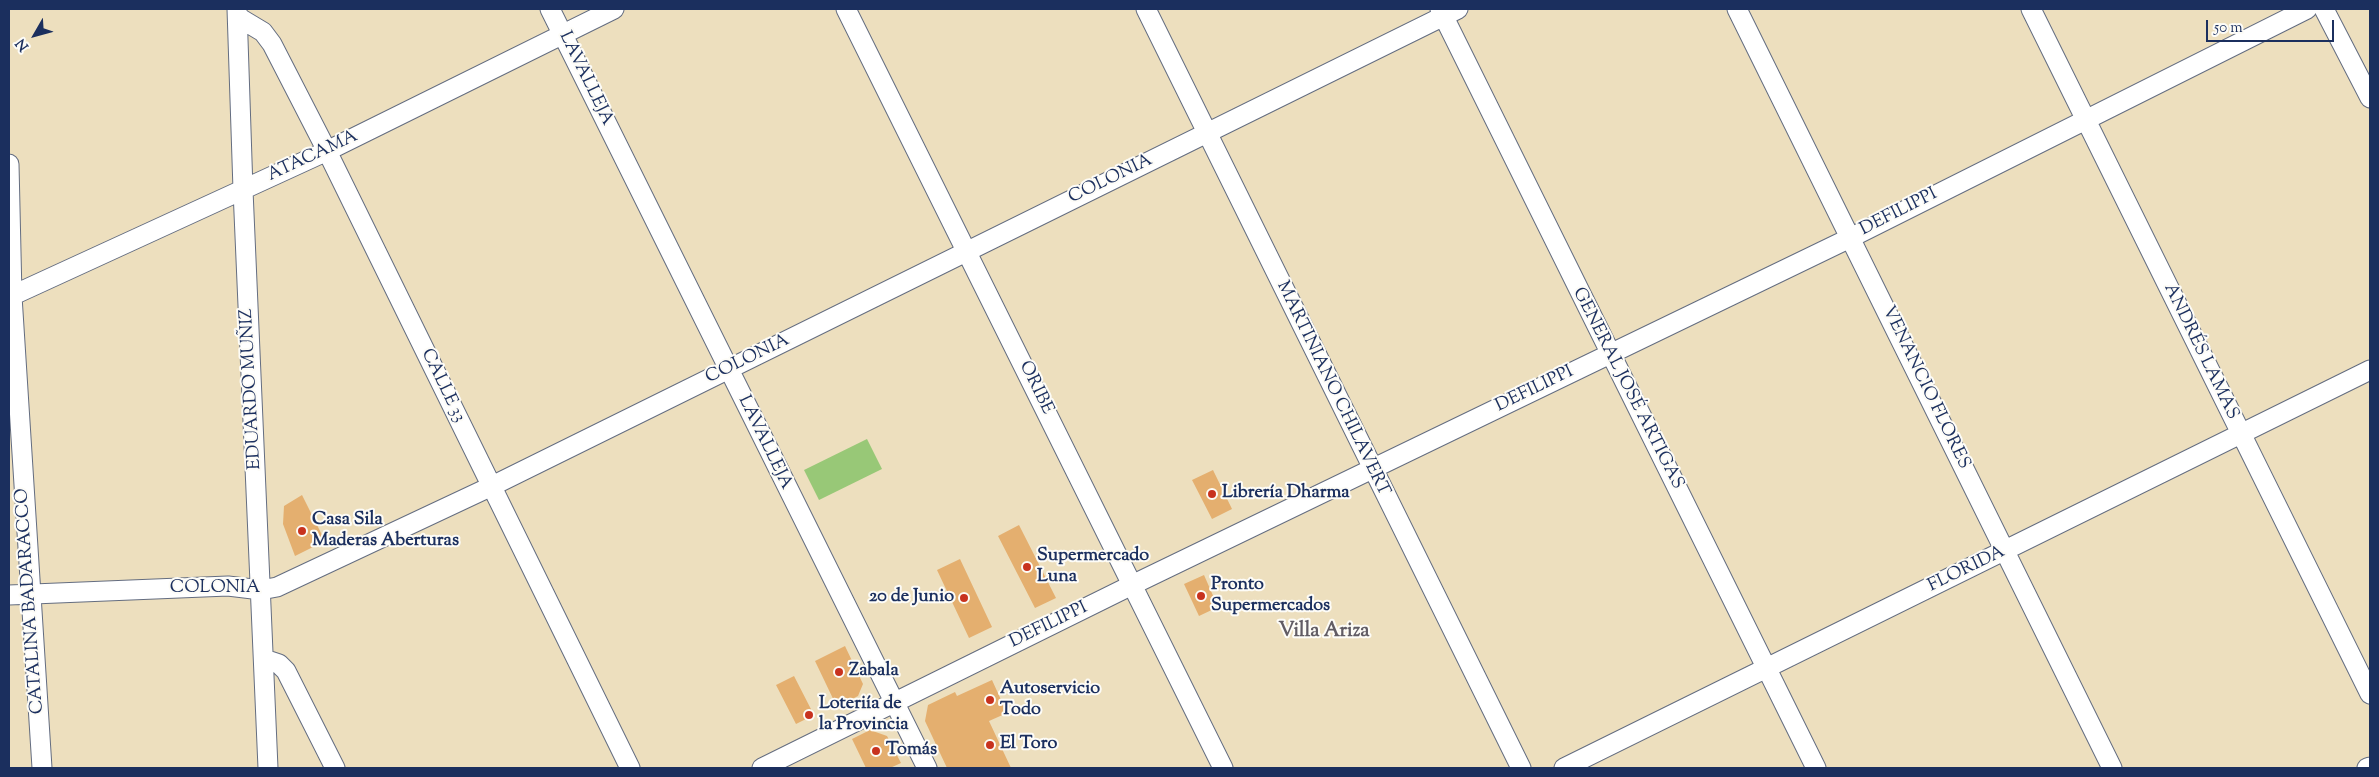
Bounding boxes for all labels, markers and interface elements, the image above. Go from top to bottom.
north arrow [10,10,60,60]
scale bar [2209,10,2336,42]
text: 50 m [2214,18,2243,39]
street label: LAVALLEJA [553,28,617,130]
text: N [12,34,35,55]
street label: ATACAMA [264,127,362,187]
street label: COLONIA [1066,150,1156,210]
street label: DEFILIPPI [1857,184,1941,242]
street label: MARTINIANO CHILAVERT [1270,278,1394,500]
street label: ANDRÉS LAMAS [2158,280,2242,424]
street label: GENERAL JOSÉ ARTIGAS [1567,285,1687,493]
street label: VENANCIO FLORES [1876,303,1974,473]
street label: EDUARDO MUÑIZ [237,308,267,470]
street label: COLONIA [703,330,793,390]
street label: CALLE 33 [415,346,469,426]
street label: ORIBE [1013,358,1057,418]
street label: DEFILIPPI [1493,362,1577,418]
street label: LAVALLEJA [732,392,796,494]
place label: Librería Dharma [1222,483,1350,505]
street label: CATALINA BADARACCO [12,487,50,715]
marker: Librería Dharma [1206,488,1218,500]
place label: Casa Sila Maderas Aberturas [312,510,459,552]
marker: Casa Sila Maderas Aberturas [296,525,308,537]
street label: FLORIDA [1925,542,2009,598]
place label: Supermercado Luna [1037,546,1149,588]
marker: Supermercado Luna [1021,561,1033,573]
place label: Pronto Supermercados [1211,575,1330,618]
street label: COLONIA [170,578,260,600]
place label: 20 de Junio [869,587,954,609]
marker: Pronto Supermercados [1195,590,1207,602]
marker: 20 de Junio [958,592,970,604]
street label: DEFILIPPI [1007,598,1091,654]
district label: Villa Ariza [1278,621,1370,645]
place label: Zabala [849,661,899,683]
marker: Zabala [833,666,845,678]
place label: Autoservicio Todo [1000,679,1100,722]
place label: Loteriía de la Provincia [819,694,909,736]
marker: Autoservicio Todo [984,694,996,706]
marker: Loteriía de la Provincia [803,709,815,721]
place label: El Toro [1000,734,1057,756]
marker: El Toro [984,739,996,751]
place label: Tomás [886,740,937,762]
marker: Tomás [870,745,882,757]

